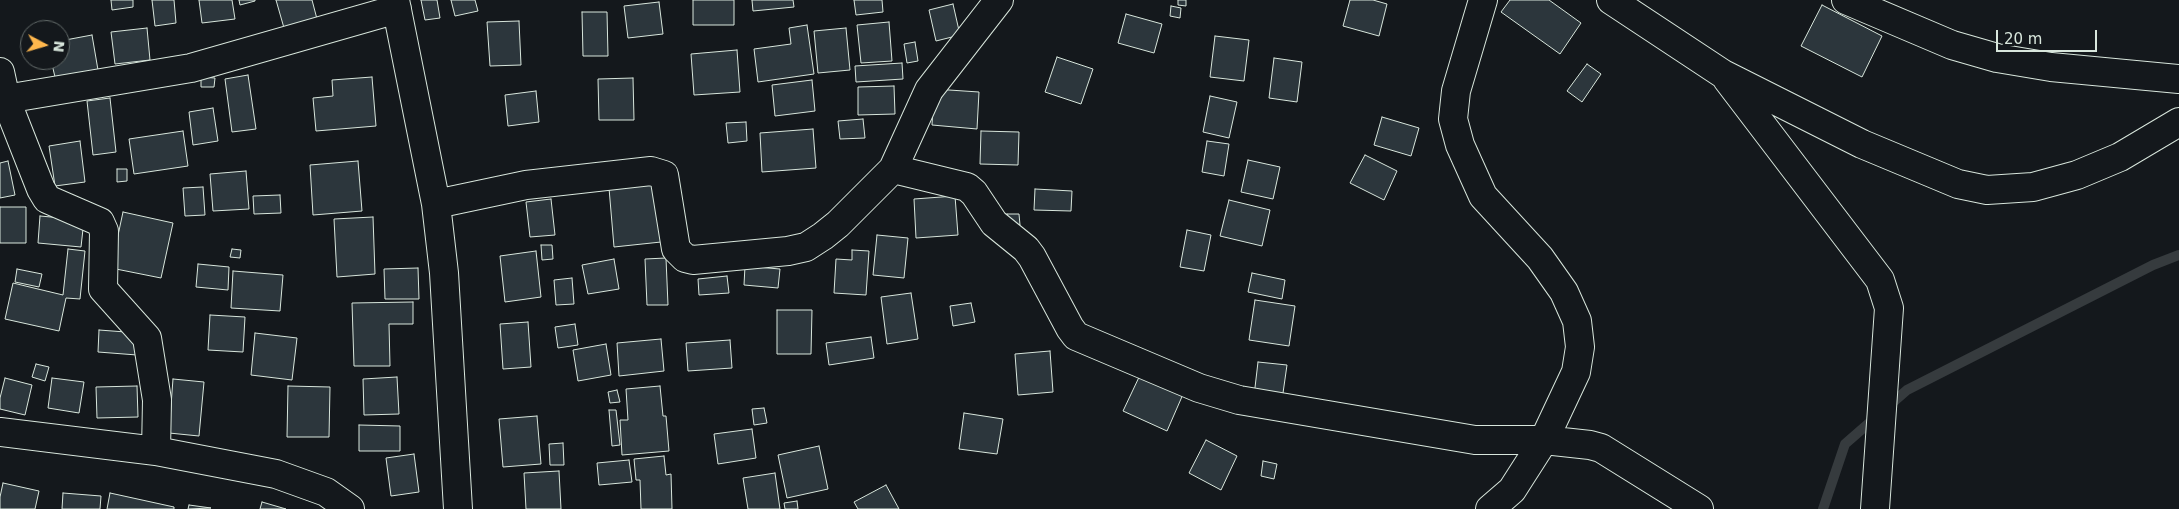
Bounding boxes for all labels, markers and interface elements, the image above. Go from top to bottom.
north arrow [20,20,70,70]
scale bar [1999,20,2100,52]
text: 20 m [2004,30,2042,48]
text: N [50,40,67,53]

